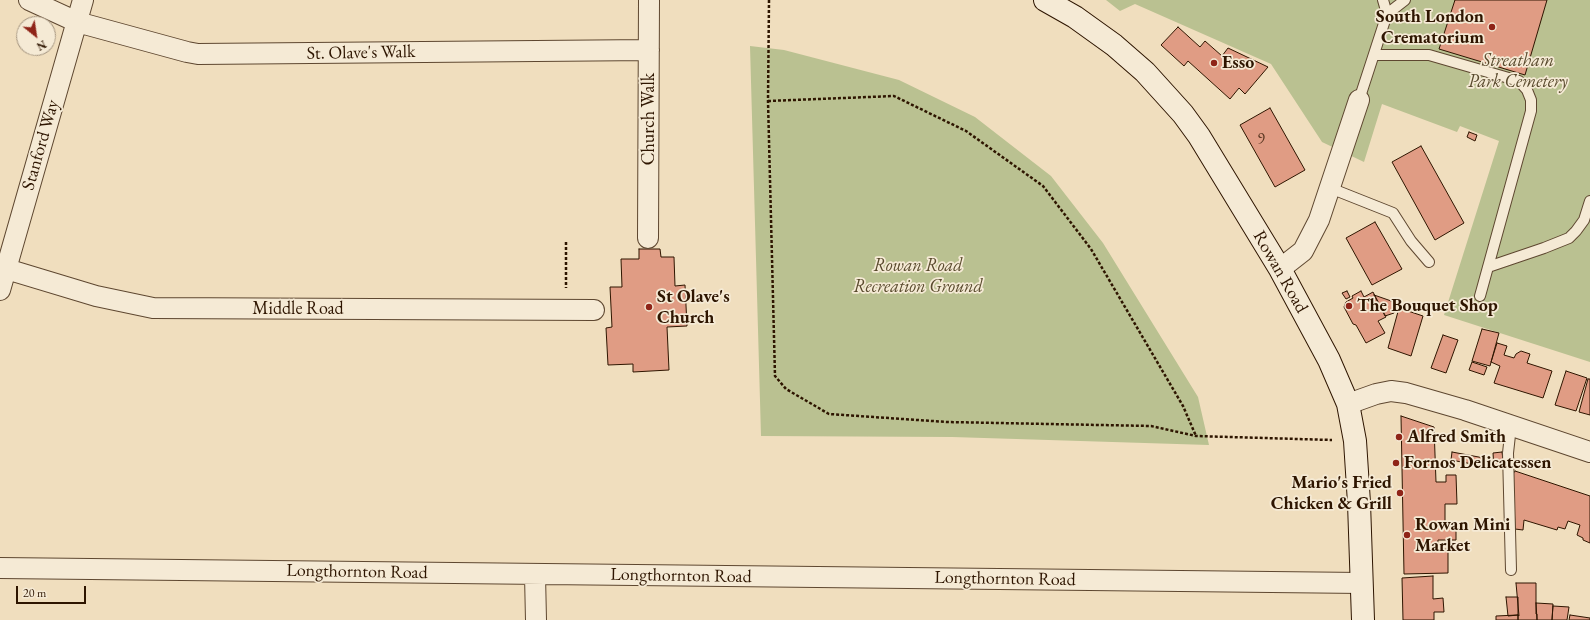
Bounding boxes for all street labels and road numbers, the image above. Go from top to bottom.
street label: St. Olave's Walk [306,41,416,65]
street label: Church Walk [638,73,660,165]
street label: Stanford Way [18,97,64,193]
street label: Rowan Road [1248,227,1312,317]
street label: Middle Road [252,298,344,320]
street label: Longthornton Road [286,560,428,584]
street label: Longthornton Road [610,564,752,588]
street label: Longthornton Road [934,567,1076,591]

